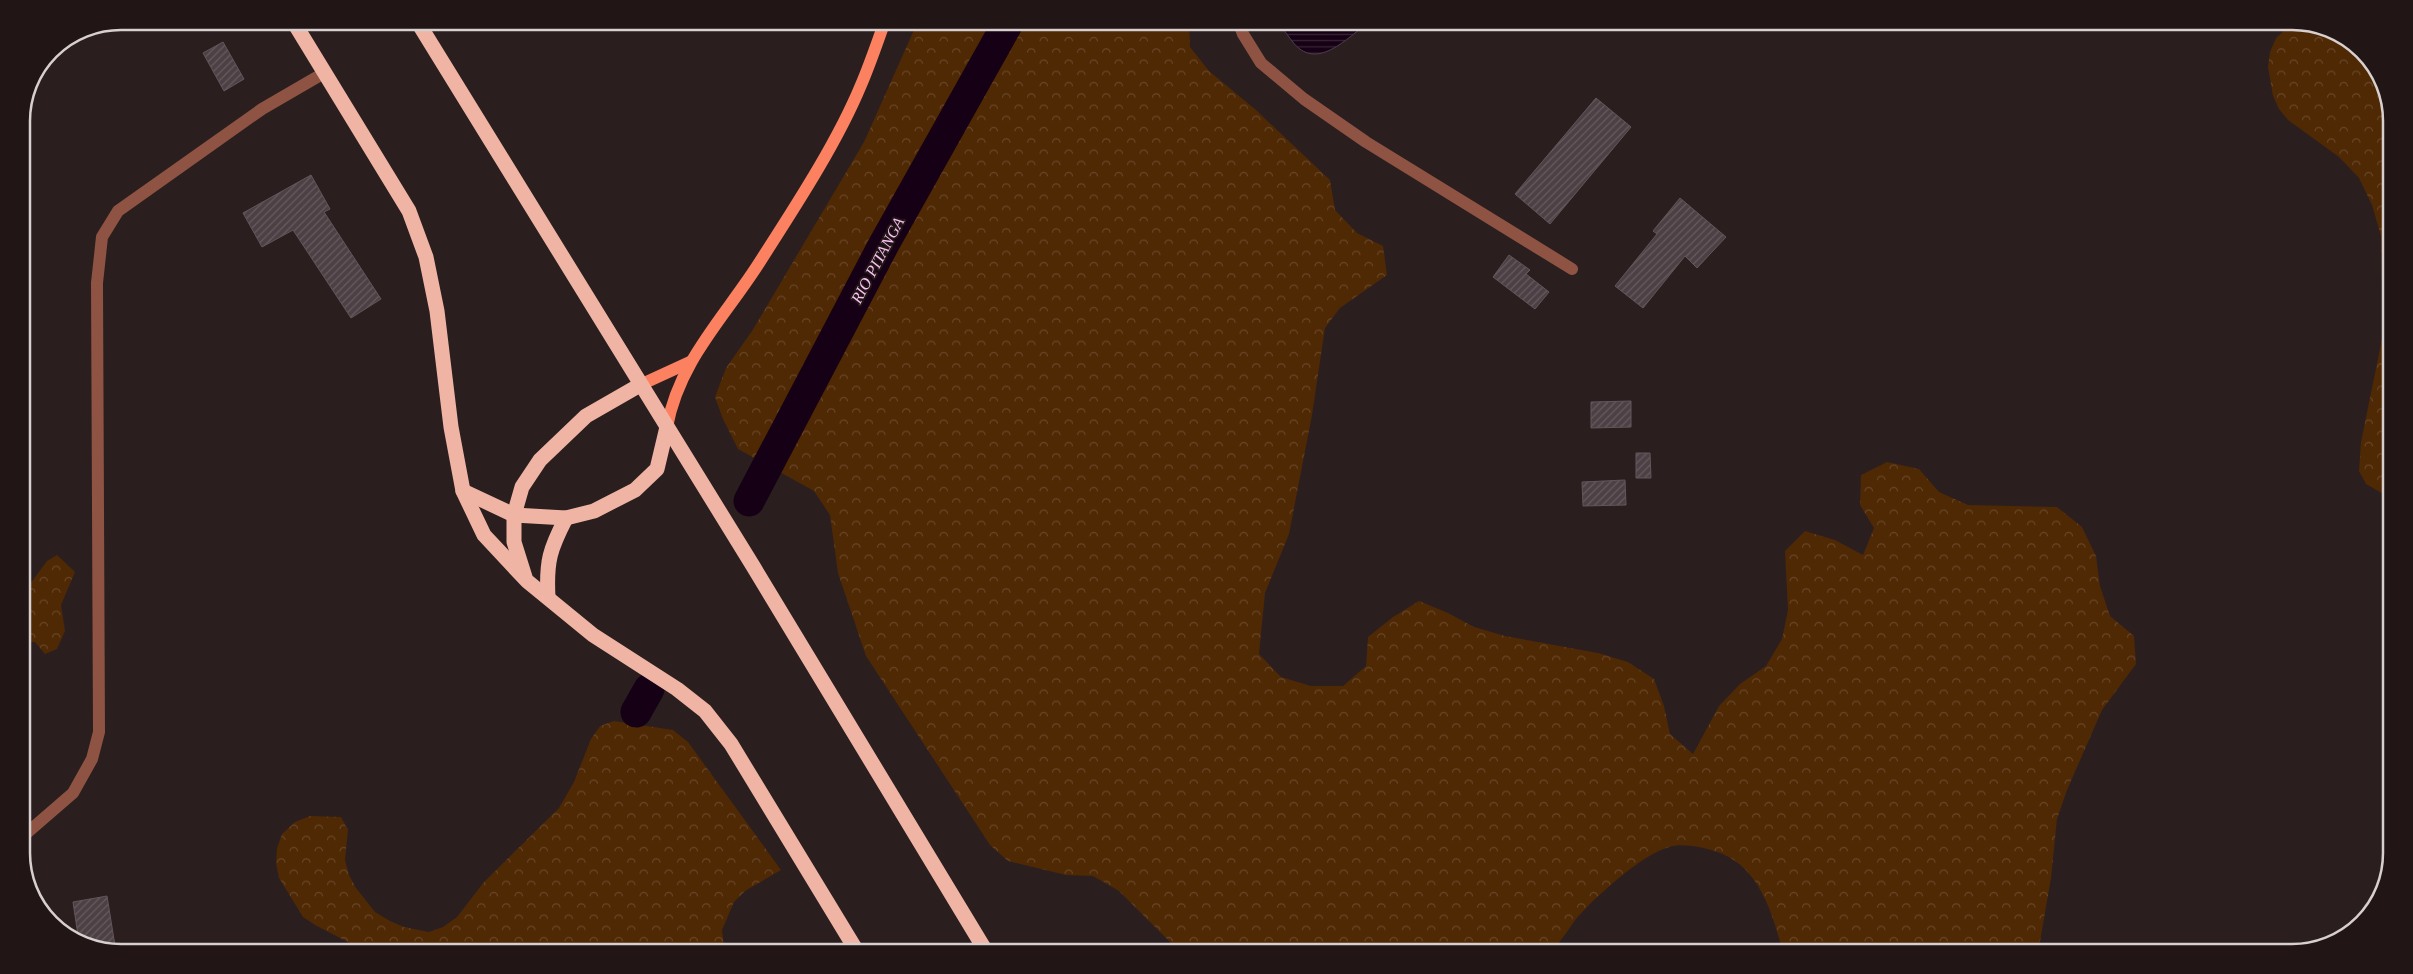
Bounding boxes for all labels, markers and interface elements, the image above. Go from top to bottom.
water label: RIO PITANGA [847,214,907,307]

